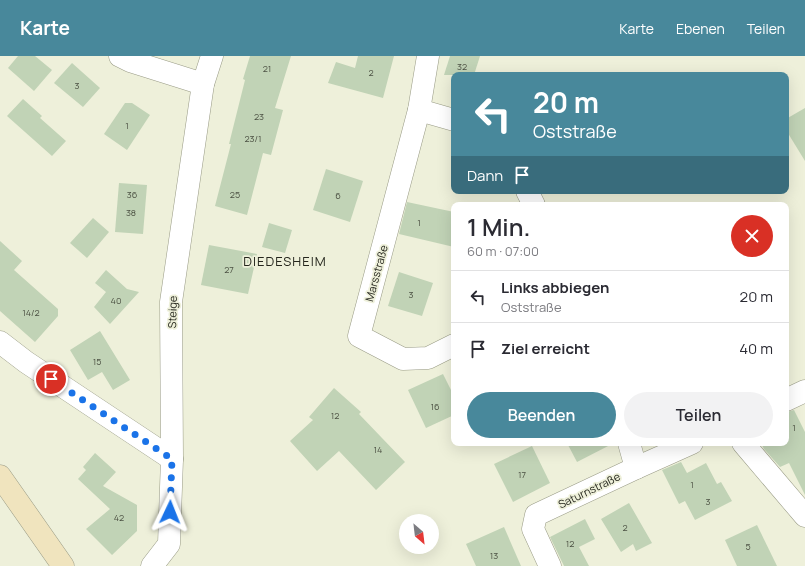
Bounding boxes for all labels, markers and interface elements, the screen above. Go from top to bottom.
text: Karte [20,15,70,41]
text: Karte [619,19,654,38]
text: Ebenen [676,19,725,38]
text: Teilen [747,19,785,38]
house number: 32 [457,60,467,73]
house number: 21 [263,62,271,75]
house number: 2 [368,66,374,79]
house number: 3 [75,79,80,92]
text: 20 m [533,83,599,121]
icon: left [467,88,519,140]
house number: 23 [254,110,264,123]
house number: 1 [125,119,129,132]
text: Oststraße [533,119,617,143]
house number: 23/1 [244,132,262,145]
icon: arrive [511,164,533,186]
text: Dann [467,165,503,186]
house number: 36 [127,188,138,201]
house number: 25 [230,188,240,201]
house number: 6 [335,189,341,202]
house number: 38 [126,206,136,219]
text: 1 Min. [467,210,530,243]
button: close [731,215,773,257]
house number: 1 [417,216,421,229]
text: 60 m · 07:00 [467,242,539,260]
street label: Marsstraße [361,243,391,303]
district label: DIEDESHEIM [243,252,327,270]
house number: 27 [224,263,234,276]
text: Links abbiegen [501,277,609,298]
icon: left [467,286,489,308]
text: 20 m [740,286,773,307]
house number: 3 [409,288,414,301]
house number: 40 [111,294,121,307]
street label: Steige [164,295,180,329]
text: Oststraße [501,298,562,316]
house number: 14/2 [22,306,40,319]
icon: arrive [467,338,489,360]
text: Ziel erreicht [501,338,590,359]
text: 40 m [739,338,773,359]
house number: 15 [93,355,101,368]
pin [34,362,68,396]
icon: arrive [40,368,62,390]
button: Beenden [467,392,616,438]
button: Teilen [624,392,773,438]
house number: 16 [430,400,440,413]
house number: 12 [331,409,339,422]
house number: 1 [792,421,796,434]
house number: 14 [374,443,382,456]
house number: 17 [518,468,526,481]
street label: Saturnstraße [555,468,623,512]
house number: 1 [690,478,694,491]
position arrow [149,491,191,533]
house number: 3 [706,495,711,508]
house number: 42 [114,511,124,524]
north arrow [399,514,439,554]
map controls [399,514,439,554]
house number: 2 [622,521,628,534]
house number: 12 [566,537,574,550]
house number: 5 [745,540,751,553]
house number: 13 [490,549,498,562]

